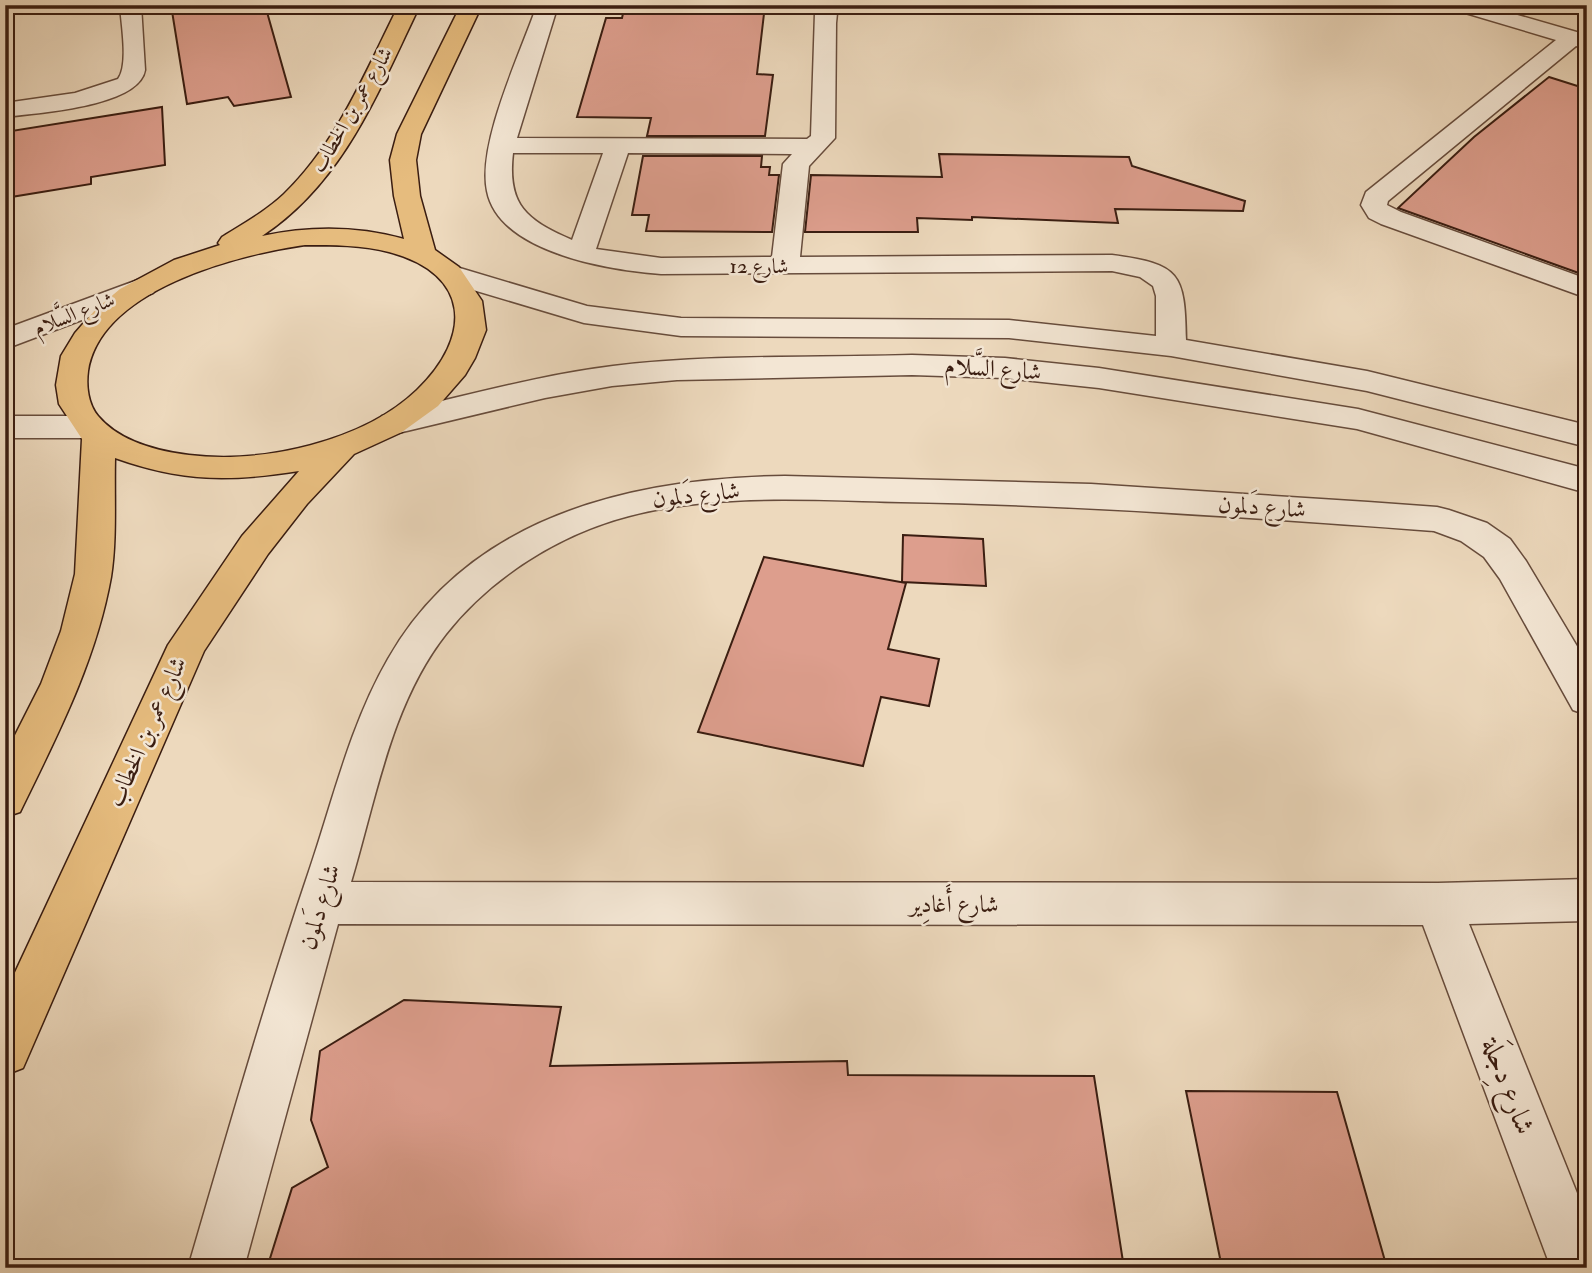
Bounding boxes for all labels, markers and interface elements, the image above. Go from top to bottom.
street label: شارع عمر بن الخطاب [305,42,402,180]
street label: شارع 12 [729,253,789,284]
street label: شارع السَّلام [28,281,120,346]
street label: شارع السَّلام [943,345,1043,393]
street label: شارع دَلمون [650,473,742,519]
street label: شارع دَلمون [1217,486,1307,530]
street label: شارع عمر بن الخطاب [100,652,198,814]
street label: شارع دَلمون [290,860,352,955]
street label: شارع أَغادِير [906,883,999,924]
street label: شارع دِجلَة [1468,1029,1546,1141]

